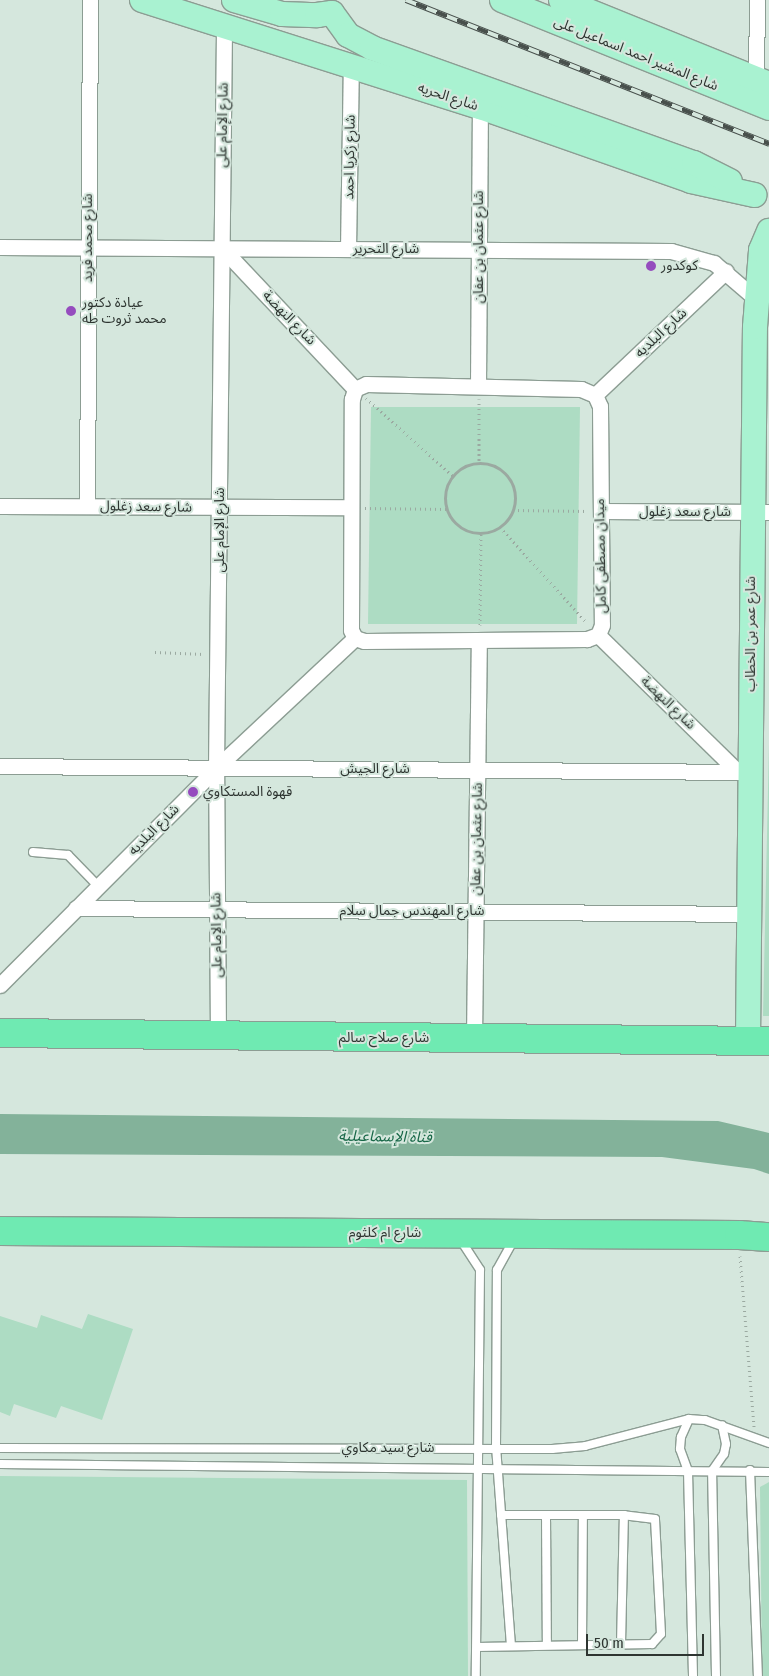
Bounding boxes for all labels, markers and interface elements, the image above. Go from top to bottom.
street label: شارع المشير احمد اسماعيل على [551,13,721,95]
street label: شارع الحريه [416,79,480,115]
street label: شارع الإمام على [214,82,232,168]
street label: شارع زكريا احمد [341,115,359,199]
street label: شارع عثمان بن عفان [471,191,487,303]
street label: شارع محمد فريد [80,194,96,282]
street label: شارع التحرير [353,241,419,257]
place label: كوكدور [661,258,698,274]
marker: كوكدور [645,260,657,272]
street label: شارع النهضة [259,287,319,349]
place label: عيادة دكتور محمد ثروت طه [82,295,167,328]
marker: عيادة دكتور محمد ثروت طه [64,304,78,318]
street label: شارع البلديه [632,305,690,361]
street label: شارع الإمام على [212,487,228,573]
street label: شارع سعد زغلول [100,498,192,516]
street label: ميدان مصطفى كامل [592,498,610,614]
street label: شارع سعد زغلول [639,504,731,520]
street label: شارع عمر بن الخطاب [743,576,759,692]
street label: شارع النهضة [637,673,699,733]
street label: شارع الجيش [340,761,410,777]
street label: شارع عثمان بن عفان [468,782,486,896]
place label: قهوة المستكاوي [203,784,292,800]
marker: قهوة المستكاوي [187,786,199,798]
street label: شارع البلديه [125,801,183,859]
street label: شارع الإمام على [208,892,226,978]
street label: شارع المهندس جمال سلام [340,903,484,919]
street label: شارع صلاح سالم [339,1030,429,1046]
water label: قناة الإسماعيلية [338,1127,432,1147]
street label: شارع ام كلثوم [349,1225,421,1241]
street label: شارع سيد مكاوي [342,1440,434,1456]
scale bar [589,1624,706,1656]
text: 50 m [594,1634,624,1652]

